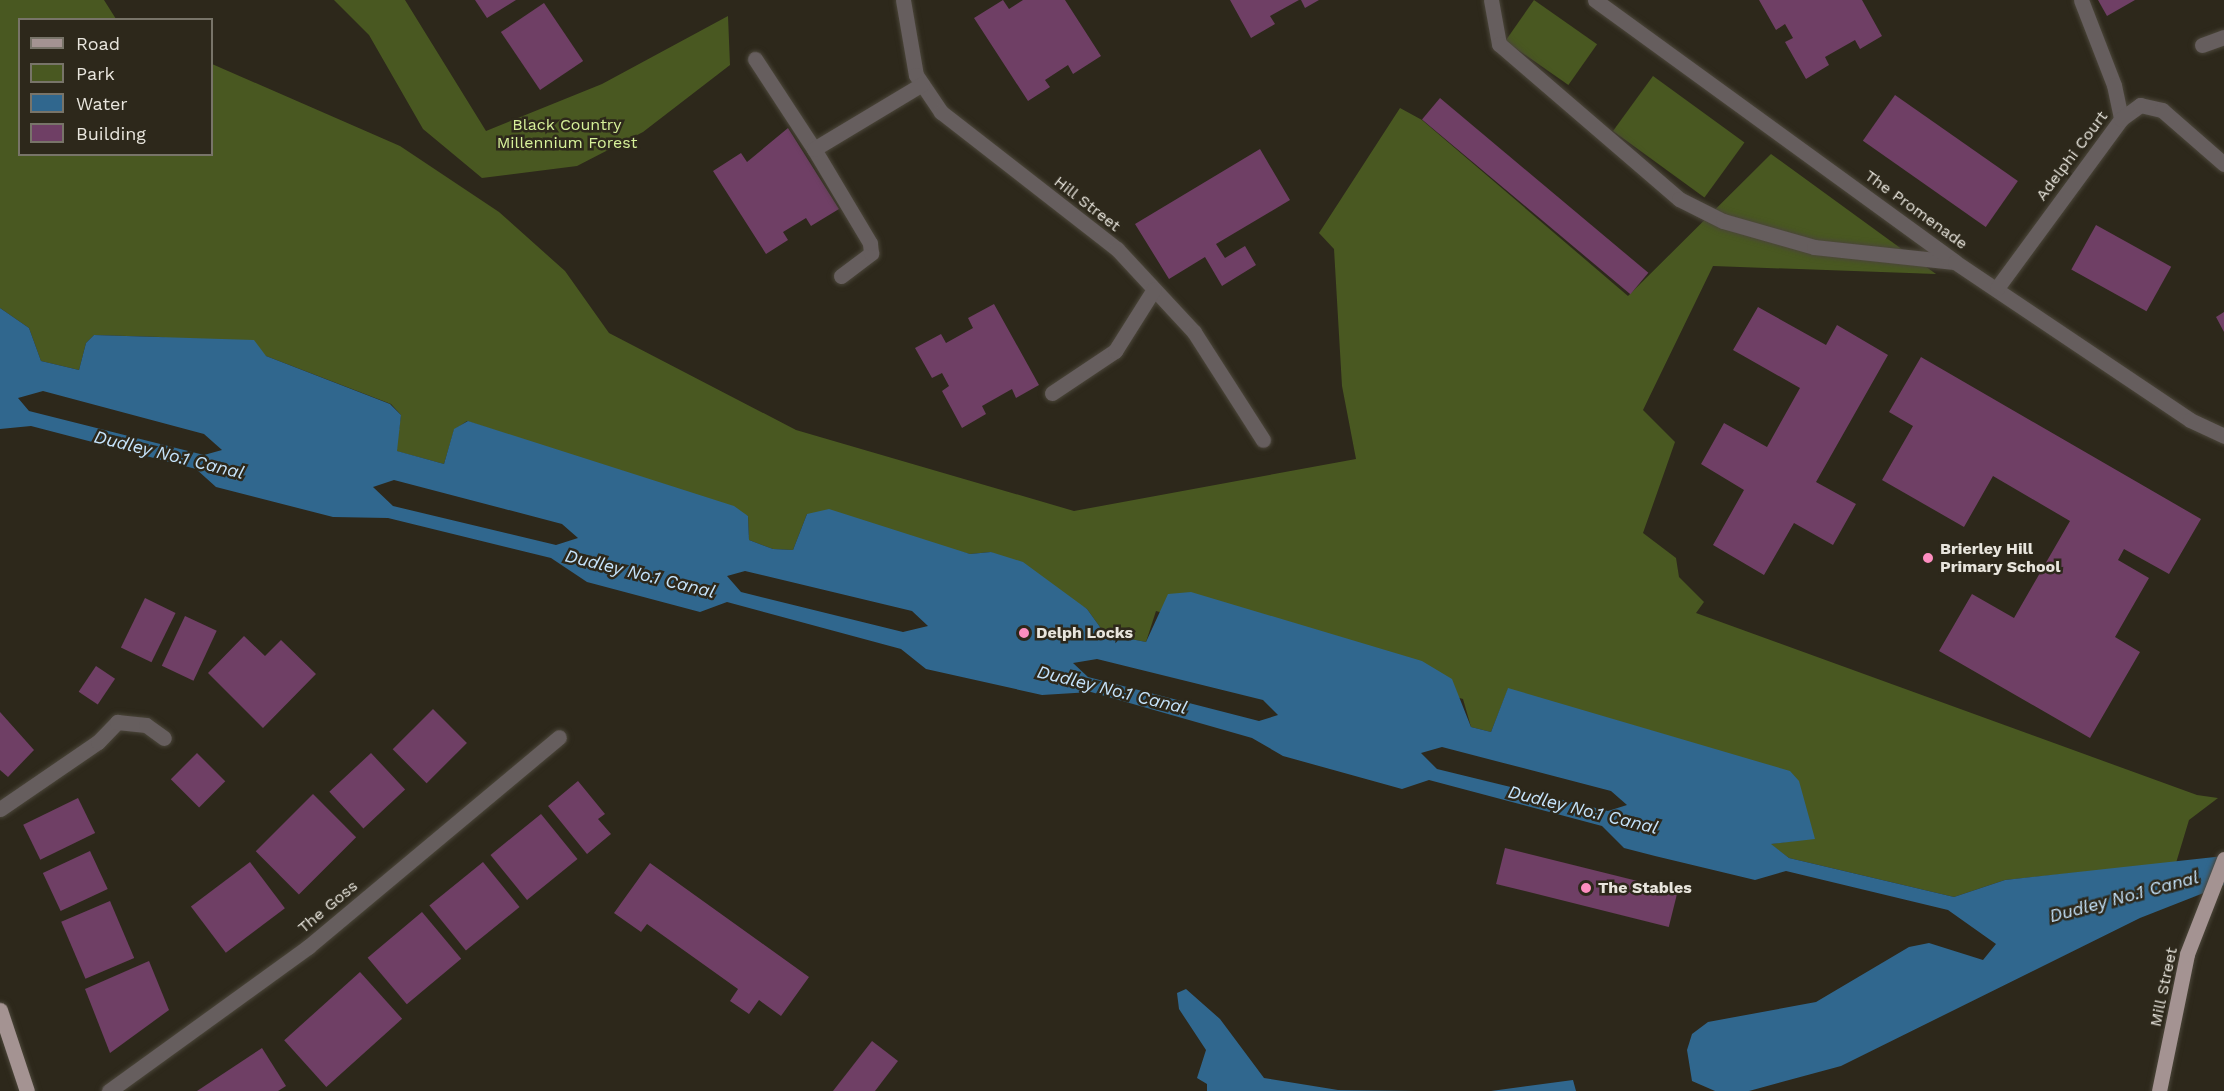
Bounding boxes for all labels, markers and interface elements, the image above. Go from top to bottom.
legend [18,18,213,156]
text: Road [76,33,120,54]
text: Park [76,63,115,84]
text: Water [76,93,128,114]
street label: Adelphi Court [2032,107,2112,205]
park label: Black Country Millennium Forest [497,115,637,153]
text: Building [76,123,146,144]
street label: The Promenade [1861,166,1971,254]
street label: Hill Street [1050,172,1124,236]
water label: Dudley No.1 Canal [92,426,246,484]
place label: Brierley Hill Primary School [1940,539,2061,577]
water label: Dudley No.1 Canal [563,545,717,603]
marker: Brierley Hill Primary School [1921,551,1935,565]
place label: Delph Locks [1036,623,1133,643]
marker: Delph Locks [1017,626,1031,640]
water label: Dudley No.1 Canal [1035,661,1189,719]
water label: Dudley No.1 Canal [1506,781,1660,839]
water label: Dudley No.1 Canal [2047,867,2201,927]
street label: The Goss [294,877,362,937]
place label: The Stables [1598,878,1692,898]
marker: The Stables [1579,881,1593,895]
street label: Mill Street [2146,945,2182,1029]

